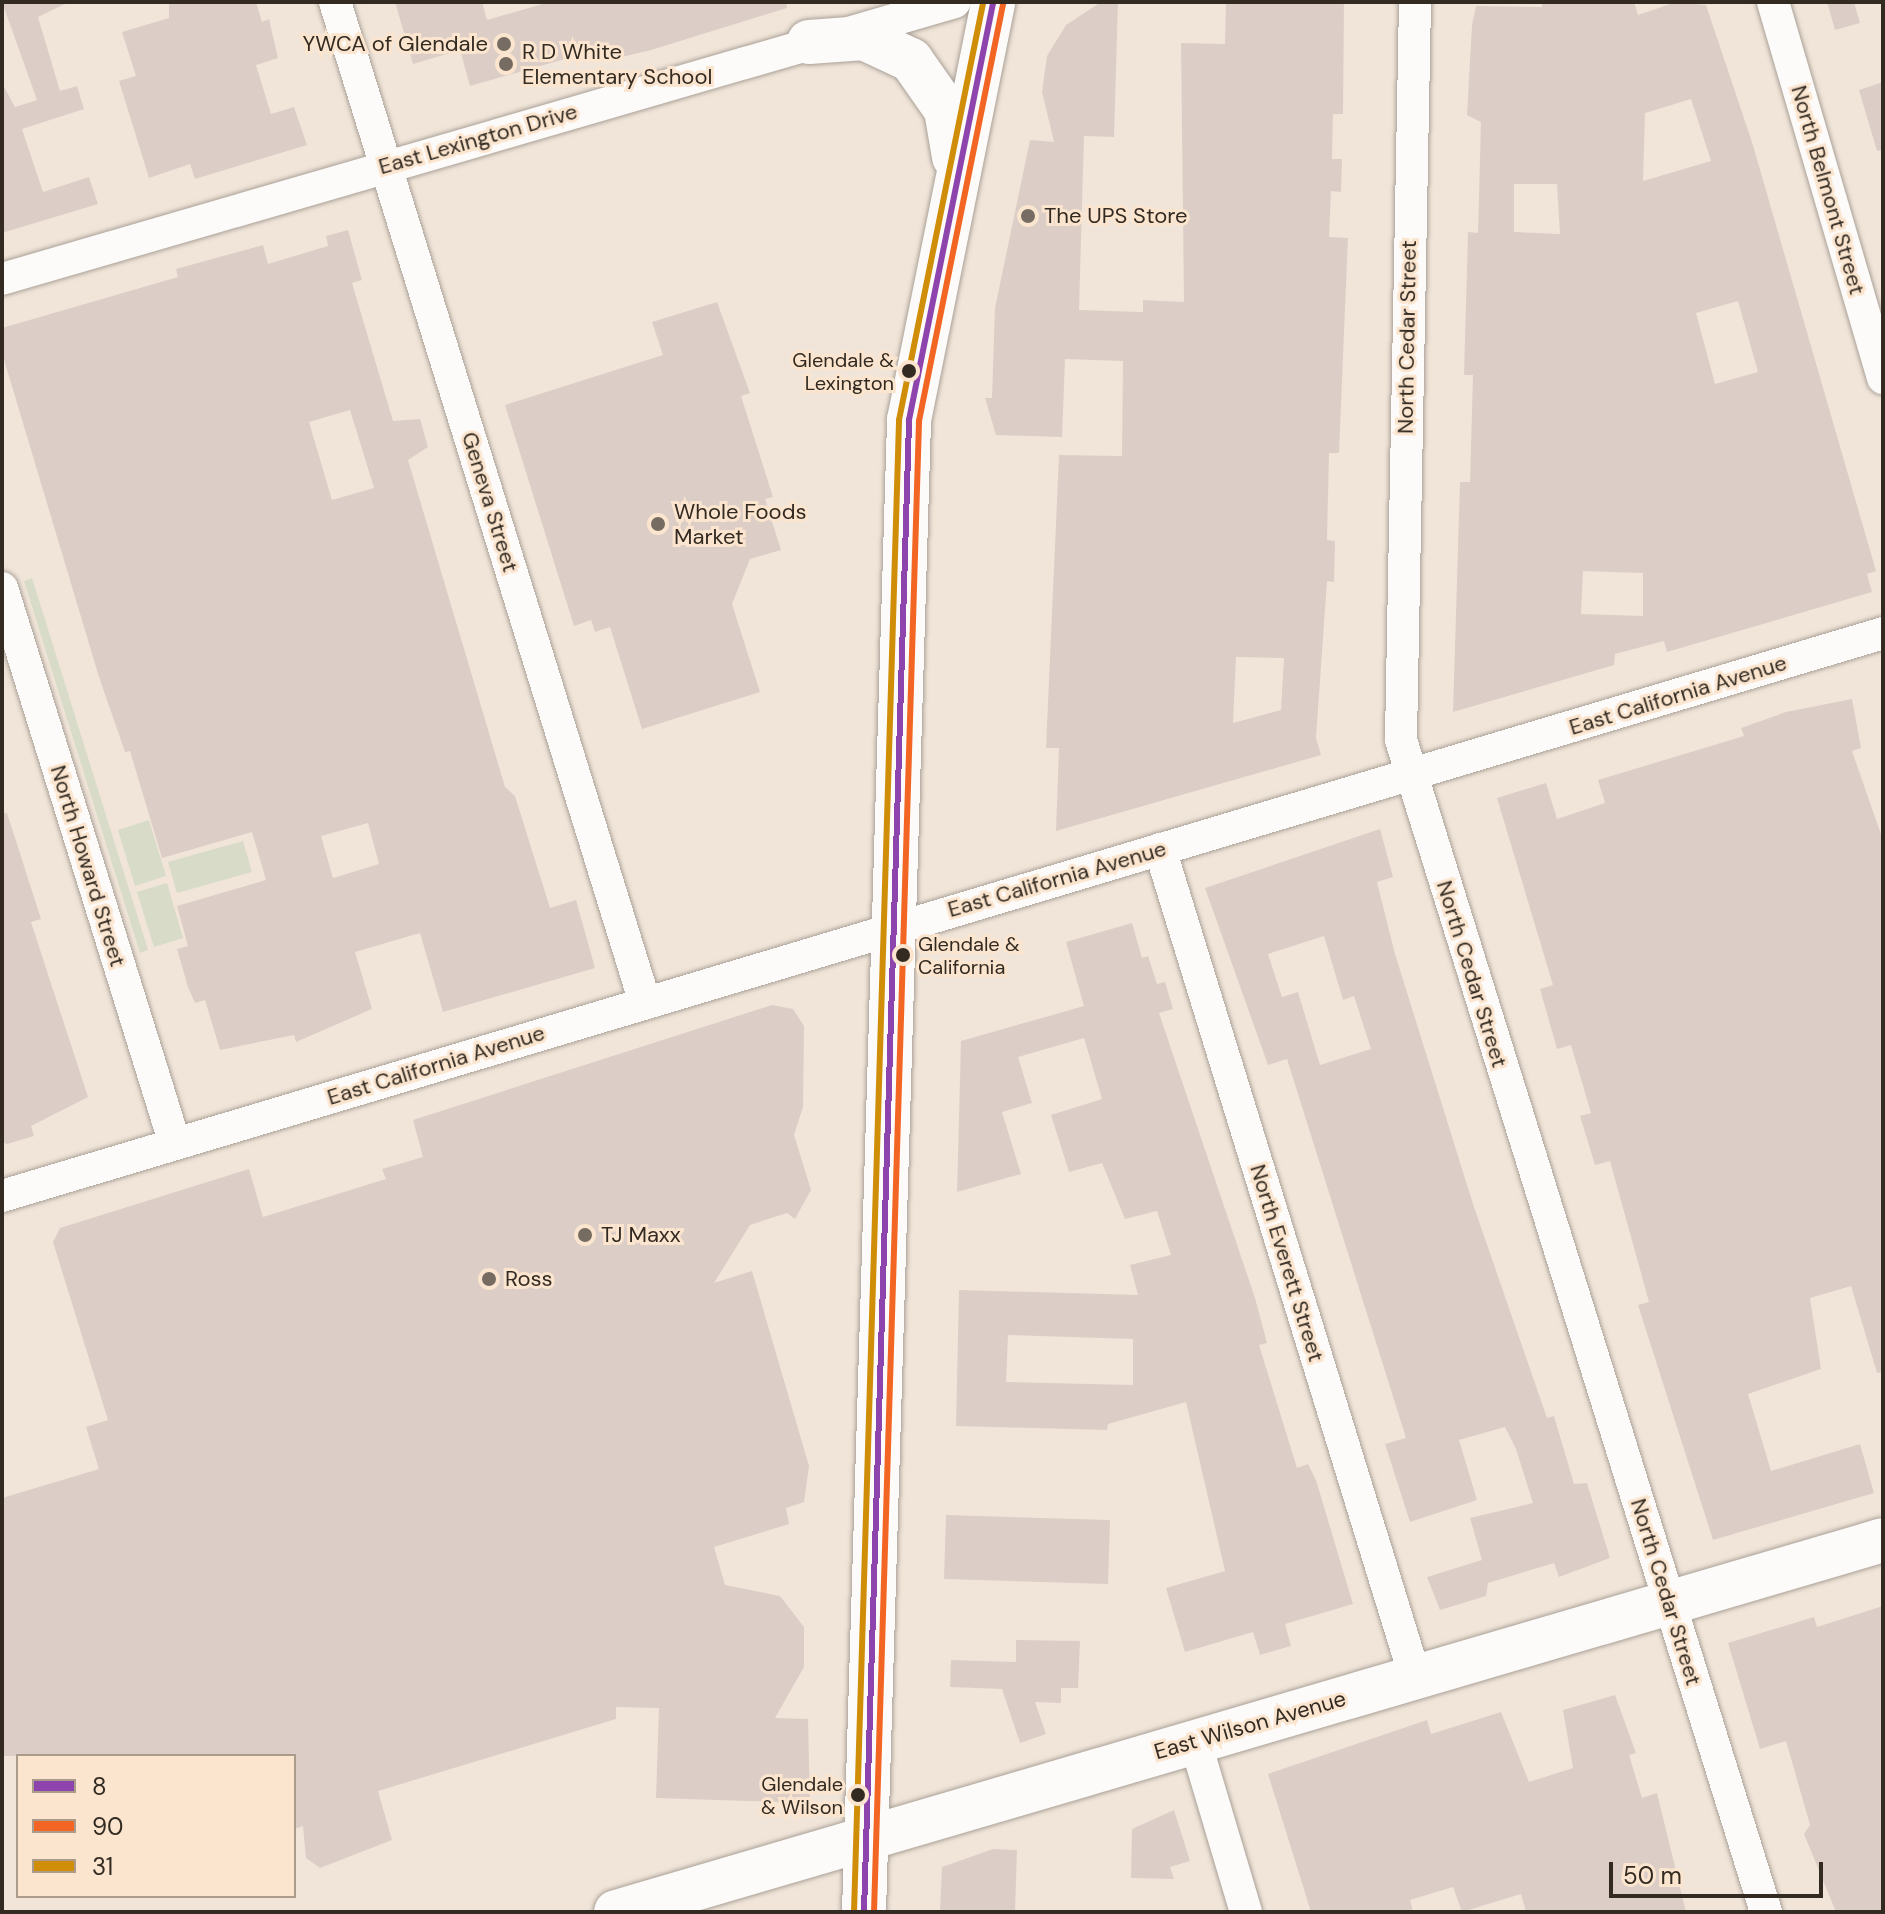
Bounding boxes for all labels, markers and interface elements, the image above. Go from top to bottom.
place label: YWCA of Glendale [302,31,488,57]
marker: YWCA of Glendale [495,35,513,53]
place label: R D White Elementary School [522,38,712,90]
marker: R D White Elementary School [497,55,515,73]
street label: North Belmont Street [1786,82,1870,298]
street label: East Lexington Drive [376,98,580,180]
place label: The UPS Store [1044,203,1187,229]
marker: The UPS Store [1019,207,1037,225]
street label: North Cedar Street [1392,240,1422,434]
place label: Glendale & Lexington [792,348,894,395]
marker: Glendale & Lexington [901,363,917,379]
street label: Geneva Street [456,429,524,575]
place label: Whole Foods Market [674,498,806,550]
marker: Whole Foods Market [649,515,667,533]
street label: East California Avenue [1566,649,1790,741]
street label: North Howard Street [45,762,131,970]
street label: East California Avenue [945,835,1169,923]
street label: North Cedar Street [1431,877,1513,1071]
place label: Glendale & California [918,932,1020,979]
marker: Glendale & California [895,947,911,963]
street label: East California Avenue [324,1019,548,1111]
street label: North Everett Street [1244,1161,1330,1365]
place label: TJ Maxx [601,1222,681,1248]
marker: TJ Maxx [576,1226,594,1244]
place label: Ross [505,1266,553,1292]
marker: Ross [480,1270,498,1288]
street label: North Cedar Street [1625,1495,1707,1689]
street label: East Wilson Avenue [1151,1685,1349,1765]
legend [16,1754,296,1898]
text: 8 [92,1771,107,1802]
place label: Glendale & Wilson [761,1772,843,1819]
marker: Glendale & Wilson [850,1787,866,1803]
text: 90 [92,1811,124,1842]
scale bar [1613,1846,1827,1896]
text: 31 [92,1851,113,1882]
text: 50 m [1623,1860,1682,1891]

